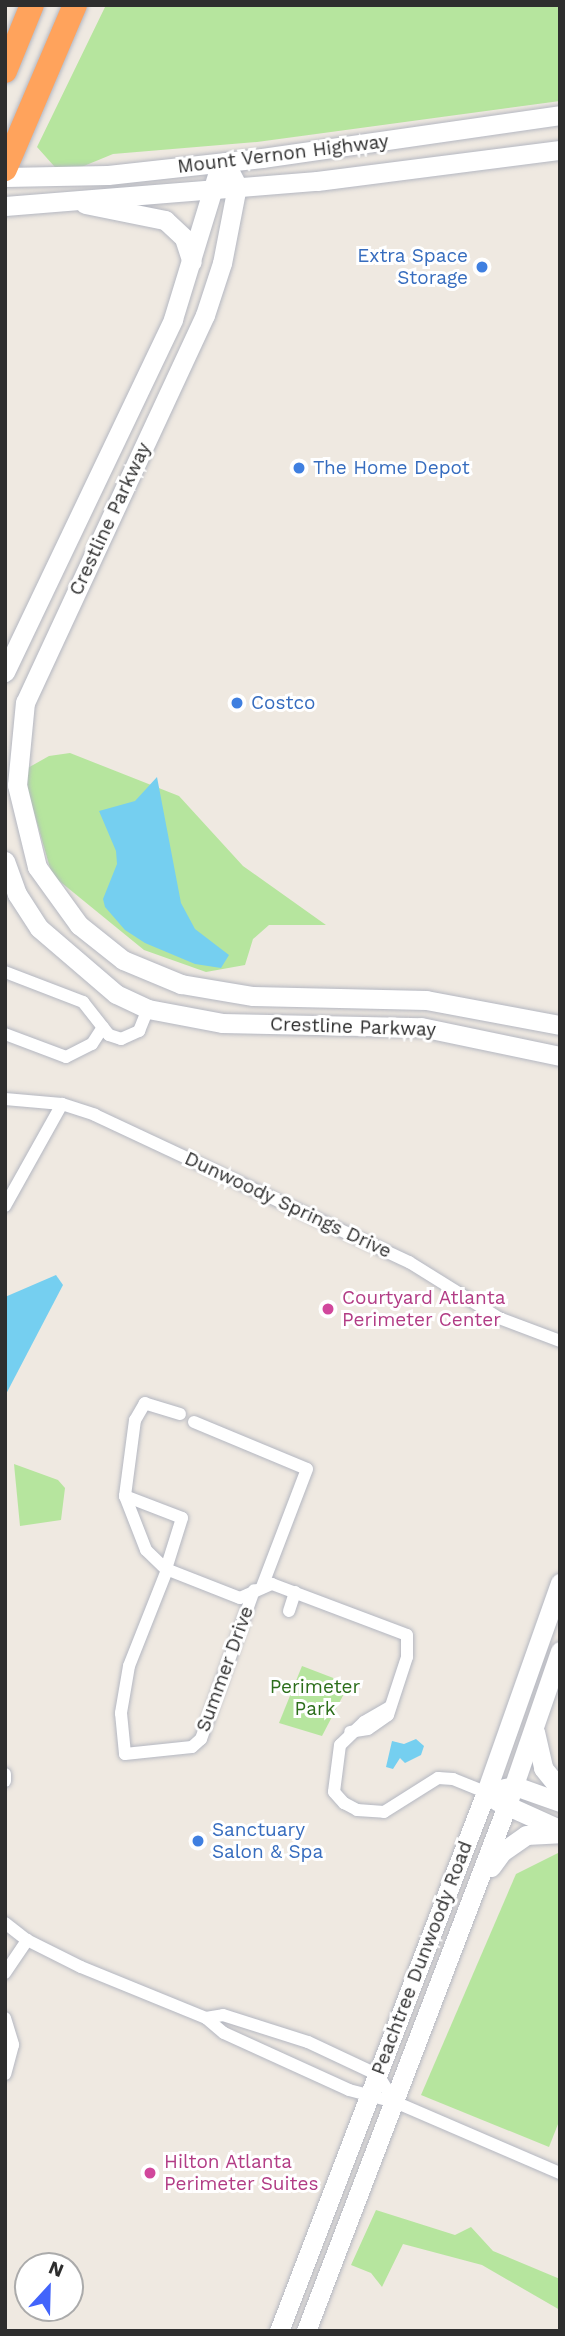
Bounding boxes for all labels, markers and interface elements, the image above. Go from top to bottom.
street label: Mount Vernon Highway [176,130,390,178]
place label: Extra Space Storage [357,245,468,289]
marker: Extra Space Storage [474,259,490,275]
street label: Crestline Parkway [65,439,155,599]
place label: The Home Depot [313,457,470,479]
marker: The Home Depot [291,460,307,476]
place label: Costco [251,692,315,714]
marker: Costco [229,695,245,711]
street label: Crestline Parkway [270,1013,436,1041]
street label: Dunwoody Springs Drive [181,1147,395,1263]
place label: Courtyard Atlanta Perimeter Center [342,1287,506,1331]
marker: Courtyard Atlanta Perimeter Center [320,1301,336,1317]
street label: Summer Drive [192,1603,258,1735]
park label: Perimeter Park [270,1676,360,1720]
place label: Sanctuary Salon & Spa [212,1819,323,1863]
marker: Sanctuary Salon & Spa [190,1833,206,1849]
street label: Peachtree Dunwoody Road [367,1838,477,2078]
place label: Hilton Atlanta Perimeter Suites [164,2151,319,2195]
marker: Hilton Atlanta Perimeter Suites [142,2165,158,2181]
north arrow [14,2252,84,2322]
text: N [45,2256,67,2282]

